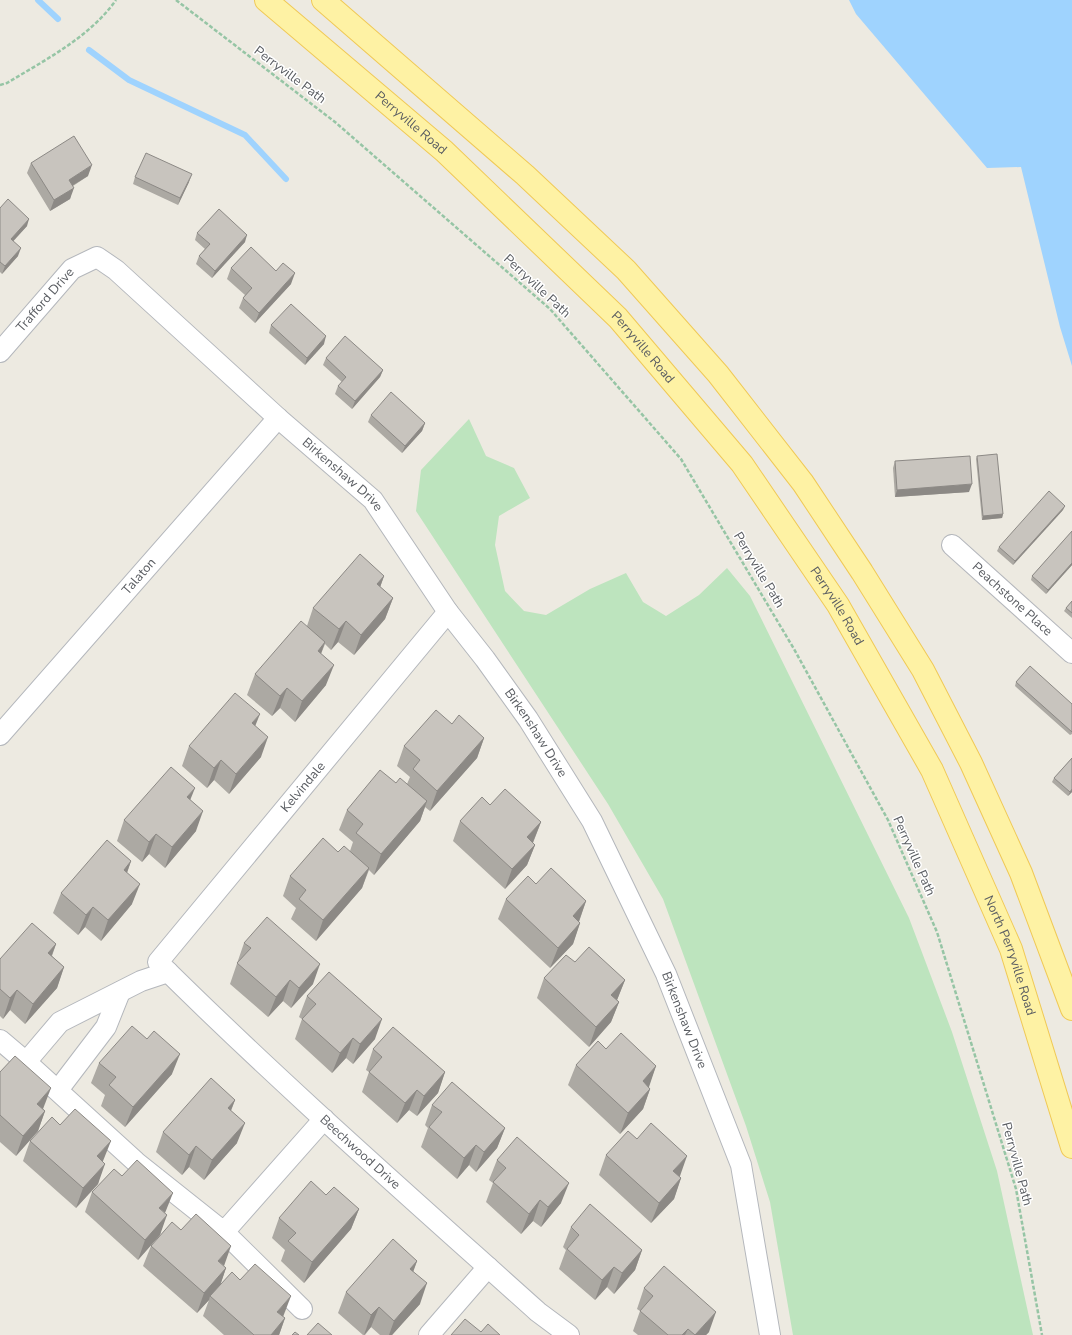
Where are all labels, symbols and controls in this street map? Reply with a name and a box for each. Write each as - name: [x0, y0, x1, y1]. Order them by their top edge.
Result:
- street label: Perryville Path: [250, 42, 330, 108]
- street label: Perryville Road: [371, 87, 451, 159]
- street label: Perryville Path: [499, 250, 575, 322]
- street label: Trafford Drive: [12, 264, 78, 336]
- street label: Perryville Road: [607, 307, 679, 387]
- street label: Birkenshaw Drive: [298, 434, 387, 515]
- street label: Perryville Path: [729, 529, 789, 611]
- street label: Talaton: [118, 554, 160, 599]
- street label: Peachstone Place: [968, 558, 1056, 640]
- street label: Perryville Road: [806, 563, 868, 649]
- street label: Birkenshaw Drive: [500, 685, 571, 781]
- street label: Kelvindale: [277, 758, 330, 816]
- street label: Perryville Path: [888, 813, 940, 899]
- street label: North Perryville Road: [980, 893, 1040, 1018]
- street label: Birkenshaw Drive: [657, 969, 711, 1071]
- street label: Beechwood Drive: [316, 1111, 404, 1194]
- street label: Perryville Path: [997, 1120, 1037, 1208]

